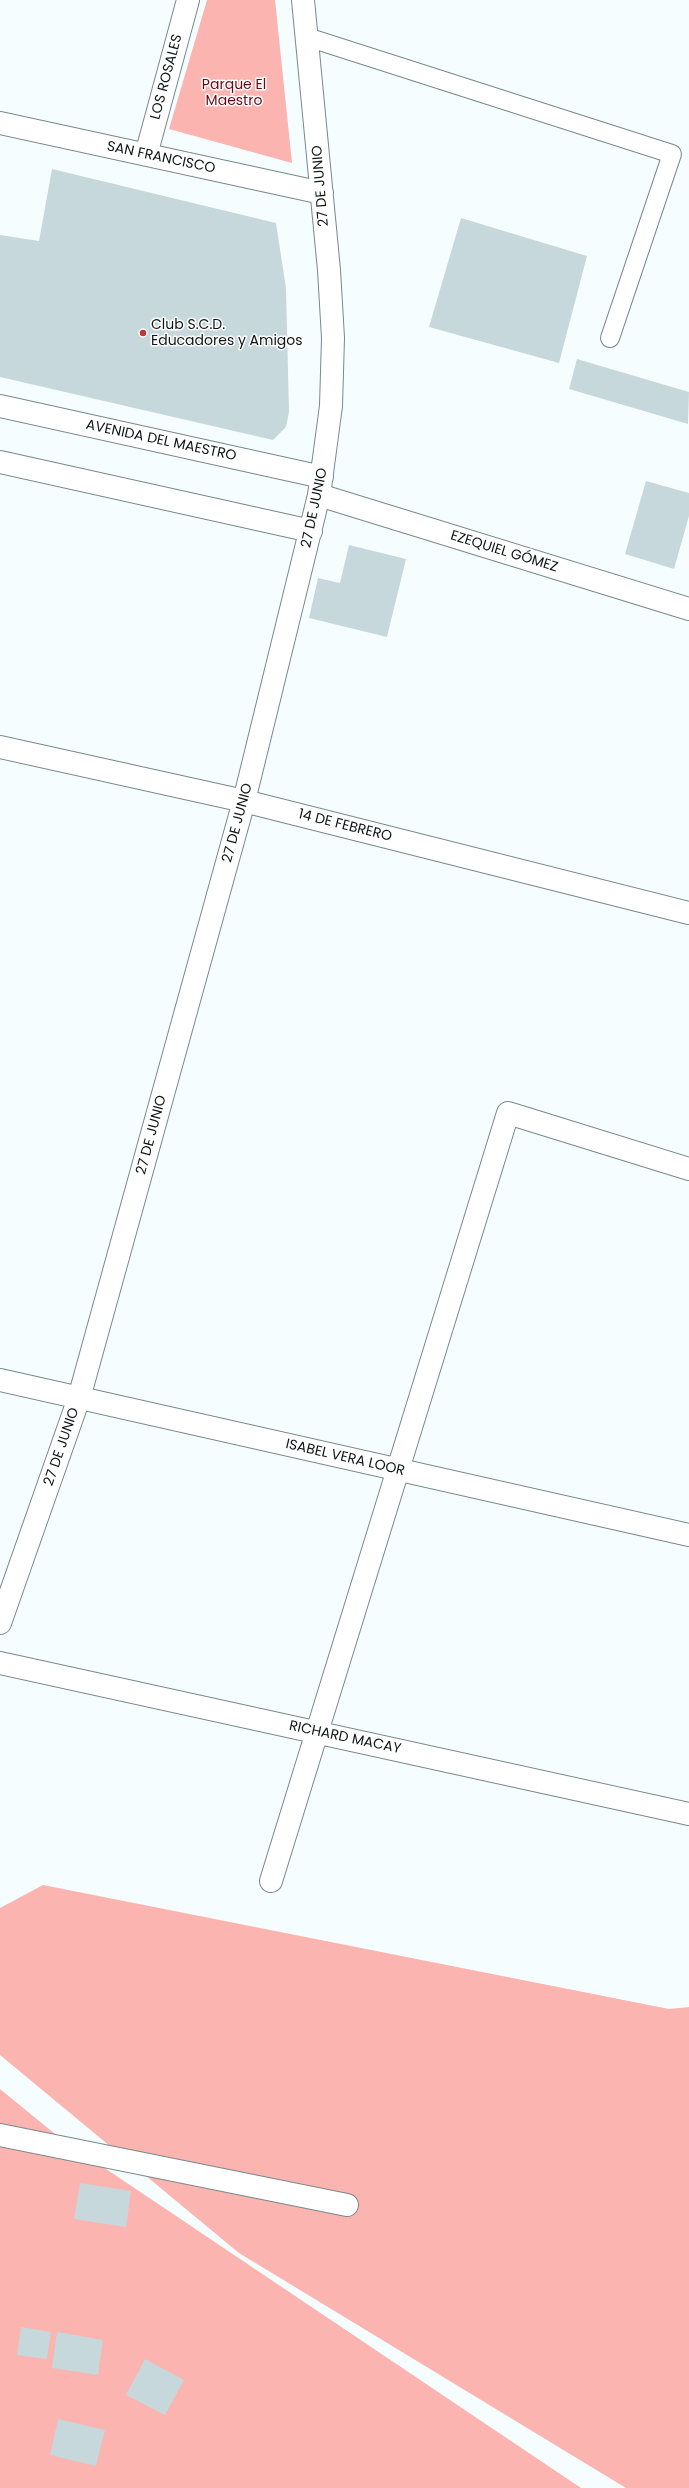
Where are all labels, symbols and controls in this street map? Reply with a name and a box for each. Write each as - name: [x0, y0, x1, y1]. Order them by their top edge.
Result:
- street label: LOS ROSALES: [148, 33, 186, 121]
- park label: Parque El Maestro: [202, 77, 266, 110]
- street label: SAN FRANCISCO: [105, 138, 217, 178]
- street label: 27 DE JUNIO: [309, 145, 333, 227]
- place label: Club S.C.D. Educadores y Amigos: [151, 317, 303, 350]
- marker: Club S.C.D. Educadores y Amigos: [138, 328, 148, 338]
- street label: AVENIDA DEL MAESTRO: [84, 417, 238, 465]
- street label: 27 DE JUNIO: [298, 466, 332, 550]
- street label: EZEQUIEL GÓMEZ: [448, 528, 560, 576]
- street label: 27 DE JUNIO: [219, 782, 257, 864]
- street label: 14 DE FEBRERO: [296, 806, 394, 846]
- street label: 27 DE JUNIO: [133, 1094, 171, 1176]
- street label: 27 DE JUNIO: [41, 1406, 83, 1488]
- street label: ISABEL VERA LOOR: [284, 1436, 406, 1480]
- street label: RICHARD MACAY: [288, 1718, 402, 1758]

